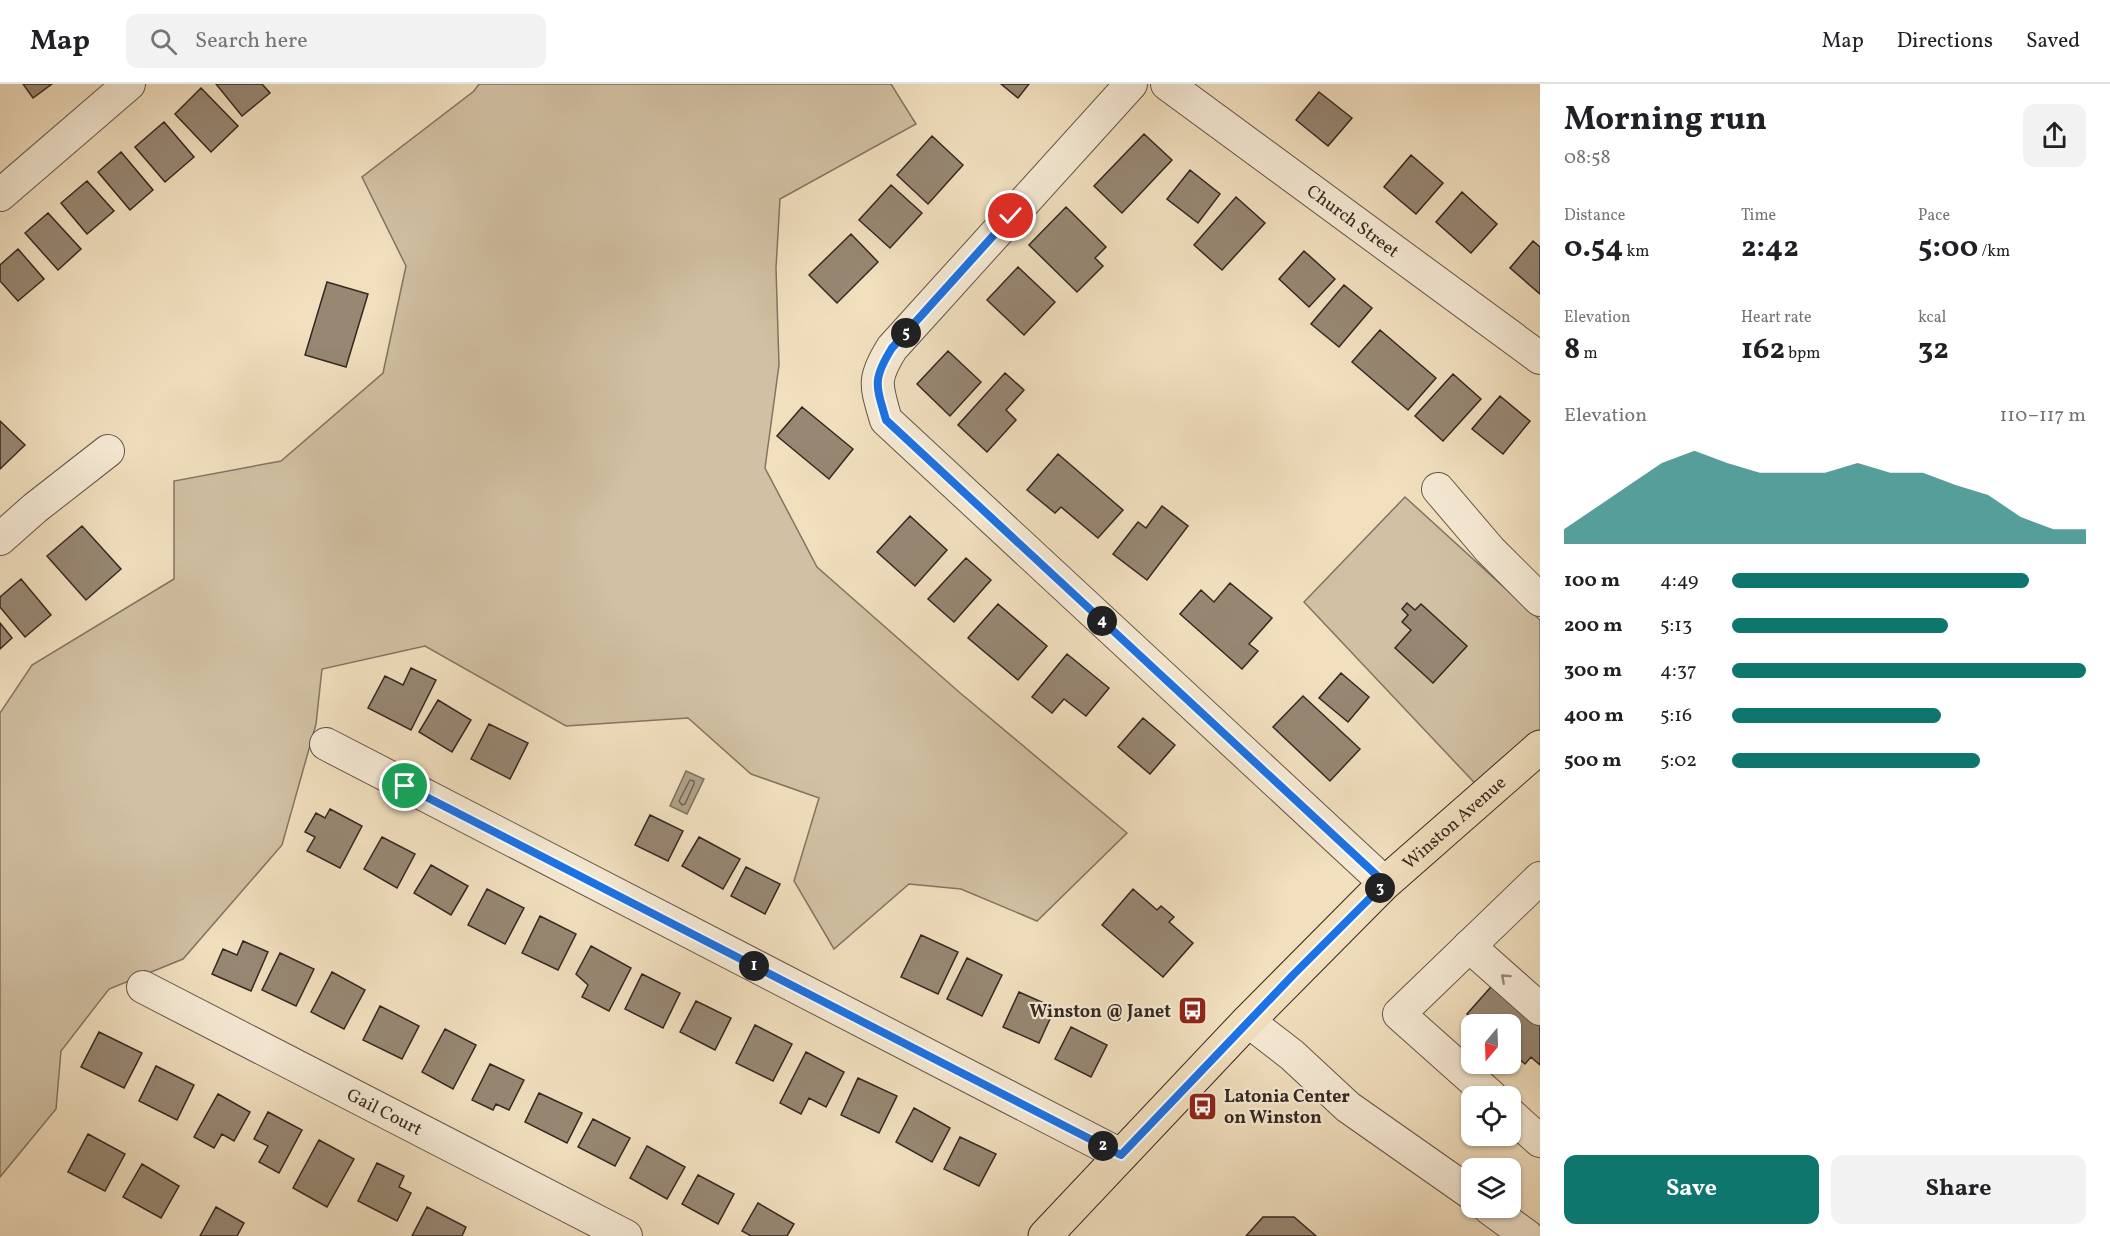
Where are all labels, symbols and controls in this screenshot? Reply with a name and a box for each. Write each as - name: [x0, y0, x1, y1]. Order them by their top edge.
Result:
- search box: [126, 14, 546, 68]
- text: Map: [30, 22, 90, 61]
- icon: search: [147, 25, 180, 58]
- text: Search here: [195, 26, 308, 57]
- text: Map: [1822, 27, 1864, 56]
- text: Directions: [1897, 27, 1993, 56]
- text: Saved: [2026, 27, 2080, 56]
- text: Morning run: [1564, 98, 1767, 144]
- button: share: [2023, 104, 2086, 167]
- text: 08:58: [1564, 144, 1611, 172]
- street label: Church Street: [1301, 180, 1404, 264]
- pin: [985, 190, 1036, 241]
- icon: check: [994, 199, 1027, 232]
- text: Distance: [1564, 205, 1625, 227]
- text: Time: [1741, 205, 1776, 227]
- text: Pace: [1918, 205, 1950, 227]
- text: 0.54: [1564, 227, 1623, 269]
- text: 2:42: [1741, 227, 1799, 269]
- text: 5:00: [1918, 227, 1978, 269]
- text: km: [1623, 241, 1649, 263]
- text: /km: [1978, 241, 2010, 263]
- text: Elevation: [1564, 307, 1631, 329]
- text: Heart rate: [1741, 307, 1812, 329]
- text: kcal: [1918, 307, 1946, 329]
- pin: 5: [891, 318, 921, 348]
- text: 5: [902, 322, 910, 344]
- text: 8: [1564, 329, 1580, 371]
- text: 162: [1741, 329, 1785, 371]
- text: 32: [1918, 329, 1949, 371]
- text: m: [1580, 343, 1598, 365]
- text: bpm: [1785, 343, 1820, 365]
- text: Elevation: [1564, 402, 1647, 430]
- text: 110–117 m: [2000, 402, 2086, 430]
- text: 100 m: [1564, 567, 1620, 595]
- text: 4:49: [1660, 567, 1698, 595]
- pin: 4: [1087, 606, 1117, 636]
- text: 4: [1097, 610, 1107, 632]
- text: 200 m: [1564, 612, 1622, 640]
- text: 5:13: [1660, 612, 1692, 640]
- text: 300 m: [1564, 657, 1622, 685]
- text: 4:37: [1660, 657, 1697, 685]
- text: 400 m: [1564, 702, 1624, 730]
- text: 5:16: [1660, 702, 1692, 730]
- text: 500 m: [1564, 747, 1622, 775]
- text: 5:02: [1660, 747, 1697, 775]
- pin: [379, 760, 430, 811]
- icon: arrive: [388, 769, 421, 802]
- street label: Winston Avenue: [1398, 771, 1512, 876]
- pin: 3: [1365, 873, 1395, 903]
- text: 3: [1376, 877, 1384, 899]
- pin: 1: [739, 951, 769, 981]
- text: 1: [751, 955, 757, 977]
- one-way arrow: [1501, 974, 1512, 985]
- bus stop icon: Winston @ Janet: [1176, 995, 1208, 1027]
- place label: Winston @ Janet: [1029, 1000, 1171, 1025]
- north arrow: [1461, 1014, 1521, 1074]
- map controls: [1461, 1014, 1521, 1218]
- street label: Gail Court: [342, 1083, 426, 1143]
- place label: Latonia Center on Winston: [1224, 1085, 1350, 1131]
- button: locate: [1461, 1086, 1521, 1146]
- bus stop icon: Latonia Center on Winston: [1187, 1090, 1219, 1122]
- pin: 2: [1088, 1131, 1118, 1161]
- text: 2: [1099, 1135, 1107, 1157]
- button: Save: [1564, 1155, 1819, 1224]
- button: Share: [1831, 1155, 2086, 1224]
- button: layers: [1461, 1158, 1521, 1218]

